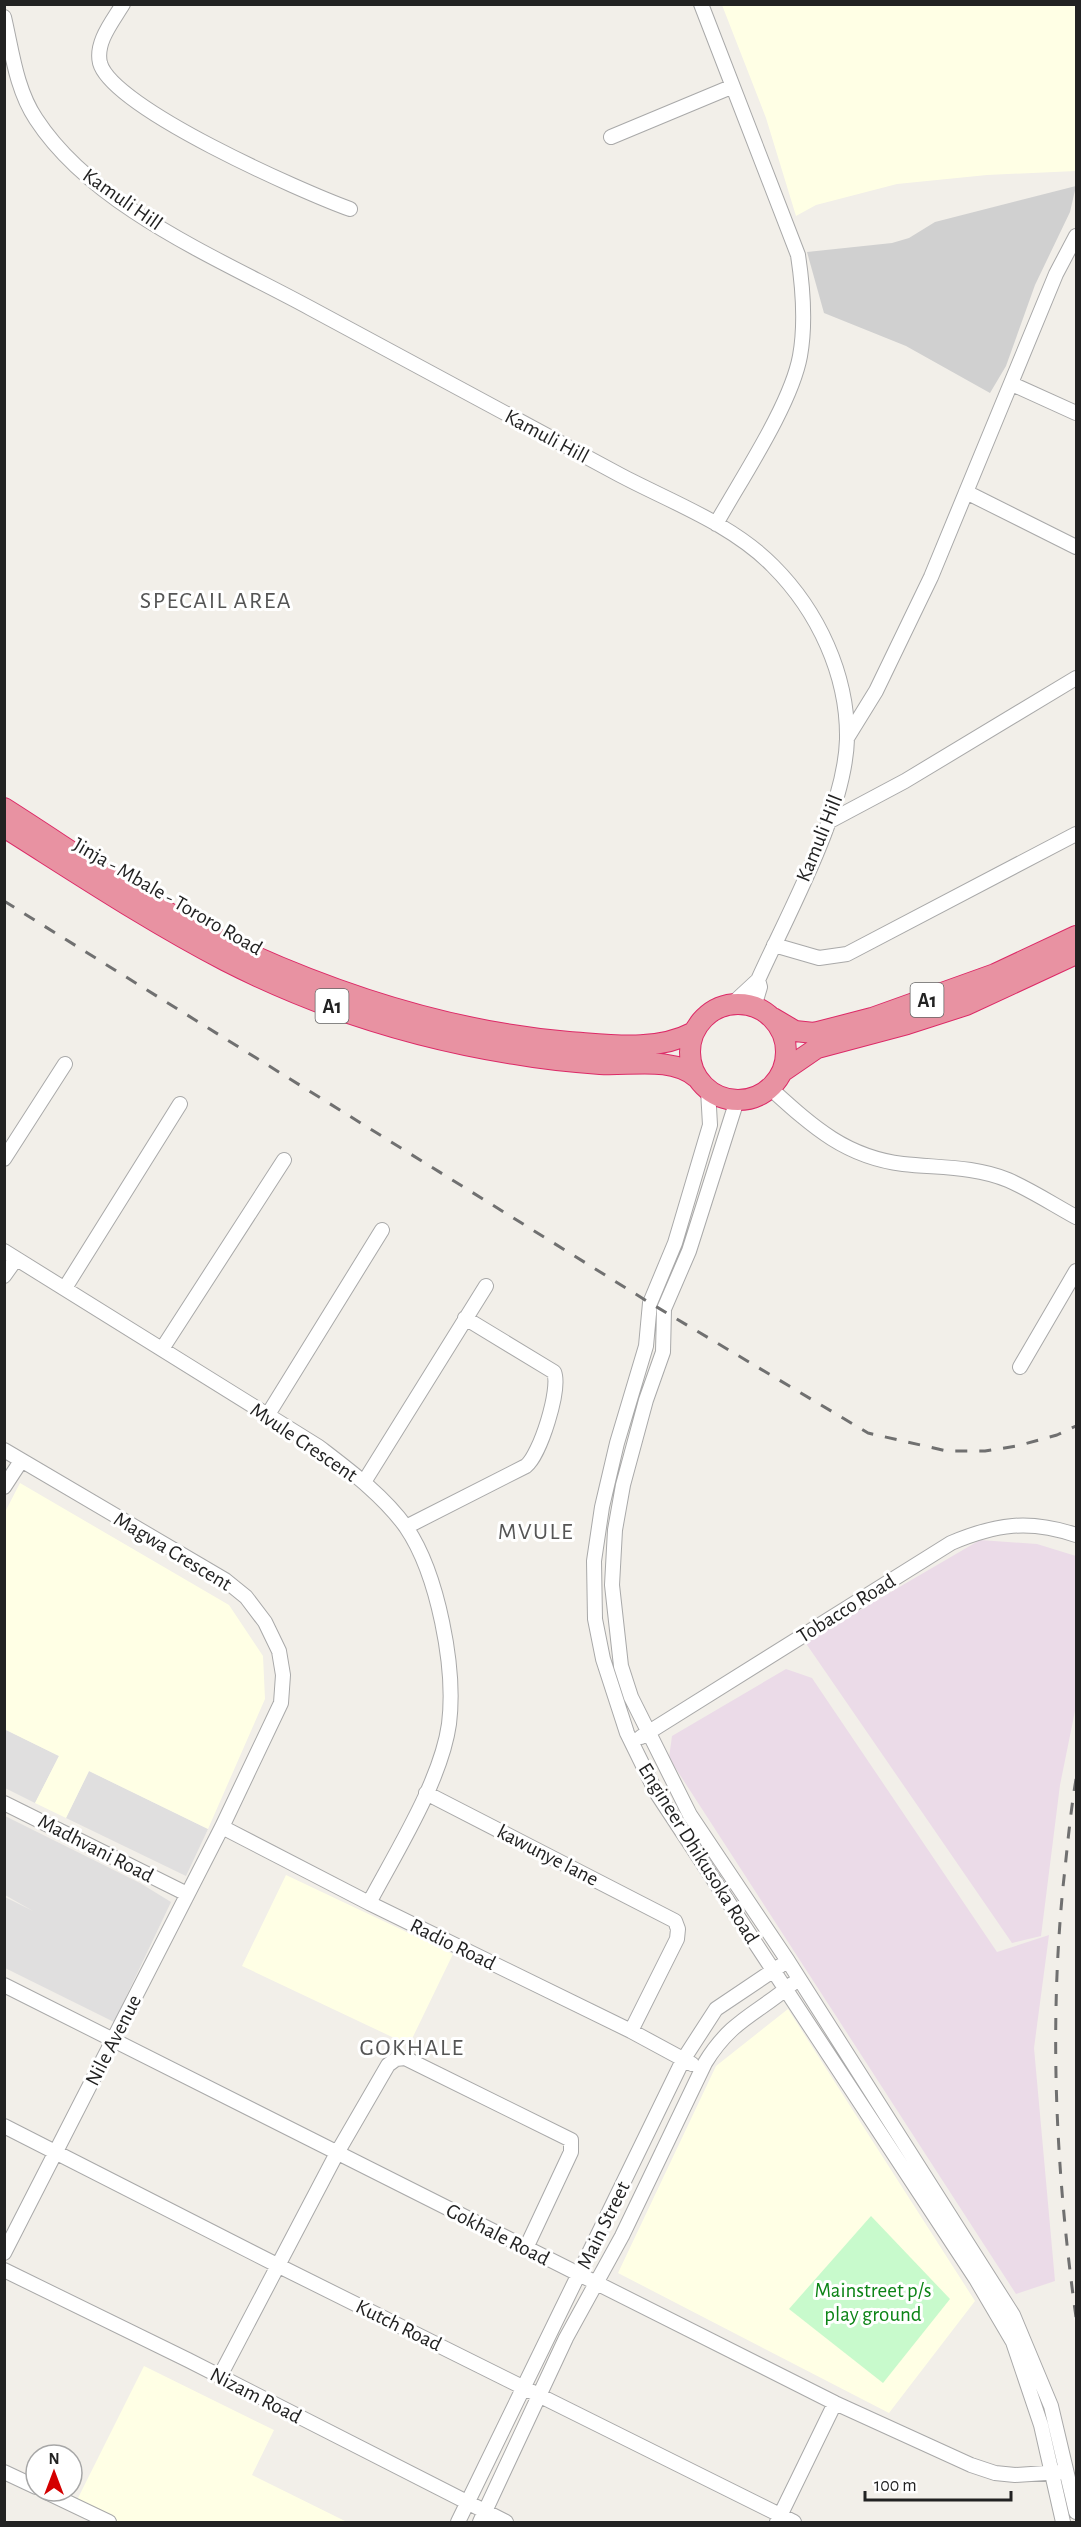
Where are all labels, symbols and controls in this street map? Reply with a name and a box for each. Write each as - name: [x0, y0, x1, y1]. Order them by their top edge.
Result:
- street label: Kamuli Hill: [79, 164, 166, 234]
- street label: Kamuli Hill: [501, 406, 592, 467]
- district label: SPECAIL AREA: [140, 589, 292, 613]
- street label: Kamuli Hill: [793, 792, 846, 885]
- street label: Jinja - Mbale - Tororo Road: [70, 834, 266, 959]
- road number: A1: [910, 983, 944, 1017]
- road number: A1: [316, 989, 348, 1023]
- street label: Mvule Crescent: [246, 1399, 361, 1486]
- street label: Magwa Crescent: [110, 1508, 236, 1595]
- district label: MVULE: [498, 1520, 574, 1544]
- street label: Tobacco Road: [793, 1570, 899, 1647]
- street label: Engineer Dhikusoka Road: [634, 1759, 763, 1947]
- street label: Madhvani Road: [35, 1810, 157, 1887]
- street label: kawunye lane: [494, 1821, 602, 1890]
- street label: Radio Road: [407, 1915, 499, 1974]
- street label: Nile Avenue: [82, 1991, 145, 2089]
- district label: GOKHALE: [359, 2036, 465, 2060]
- street label: Main Street: [573, 2178, 634, 2272]
- street label: Gokhale Road: [443, 2199, 553, 2269]
- park label: Mainstreet p/s play ground: [814, 2280, 932, 2325]
- street label: Kutch Road: [353, 2296, 445, 2355]
- street label: Nizam Road: [207, 2363, 305, 2427]
- north arrow: [24, 2443, 84, 2503]
- text: N: [48, 2451, 60, 2467]
- scale bar: [865, 2464, 1010, 2502]
- text: 100 m: [874, 2477, 917, 2495]

